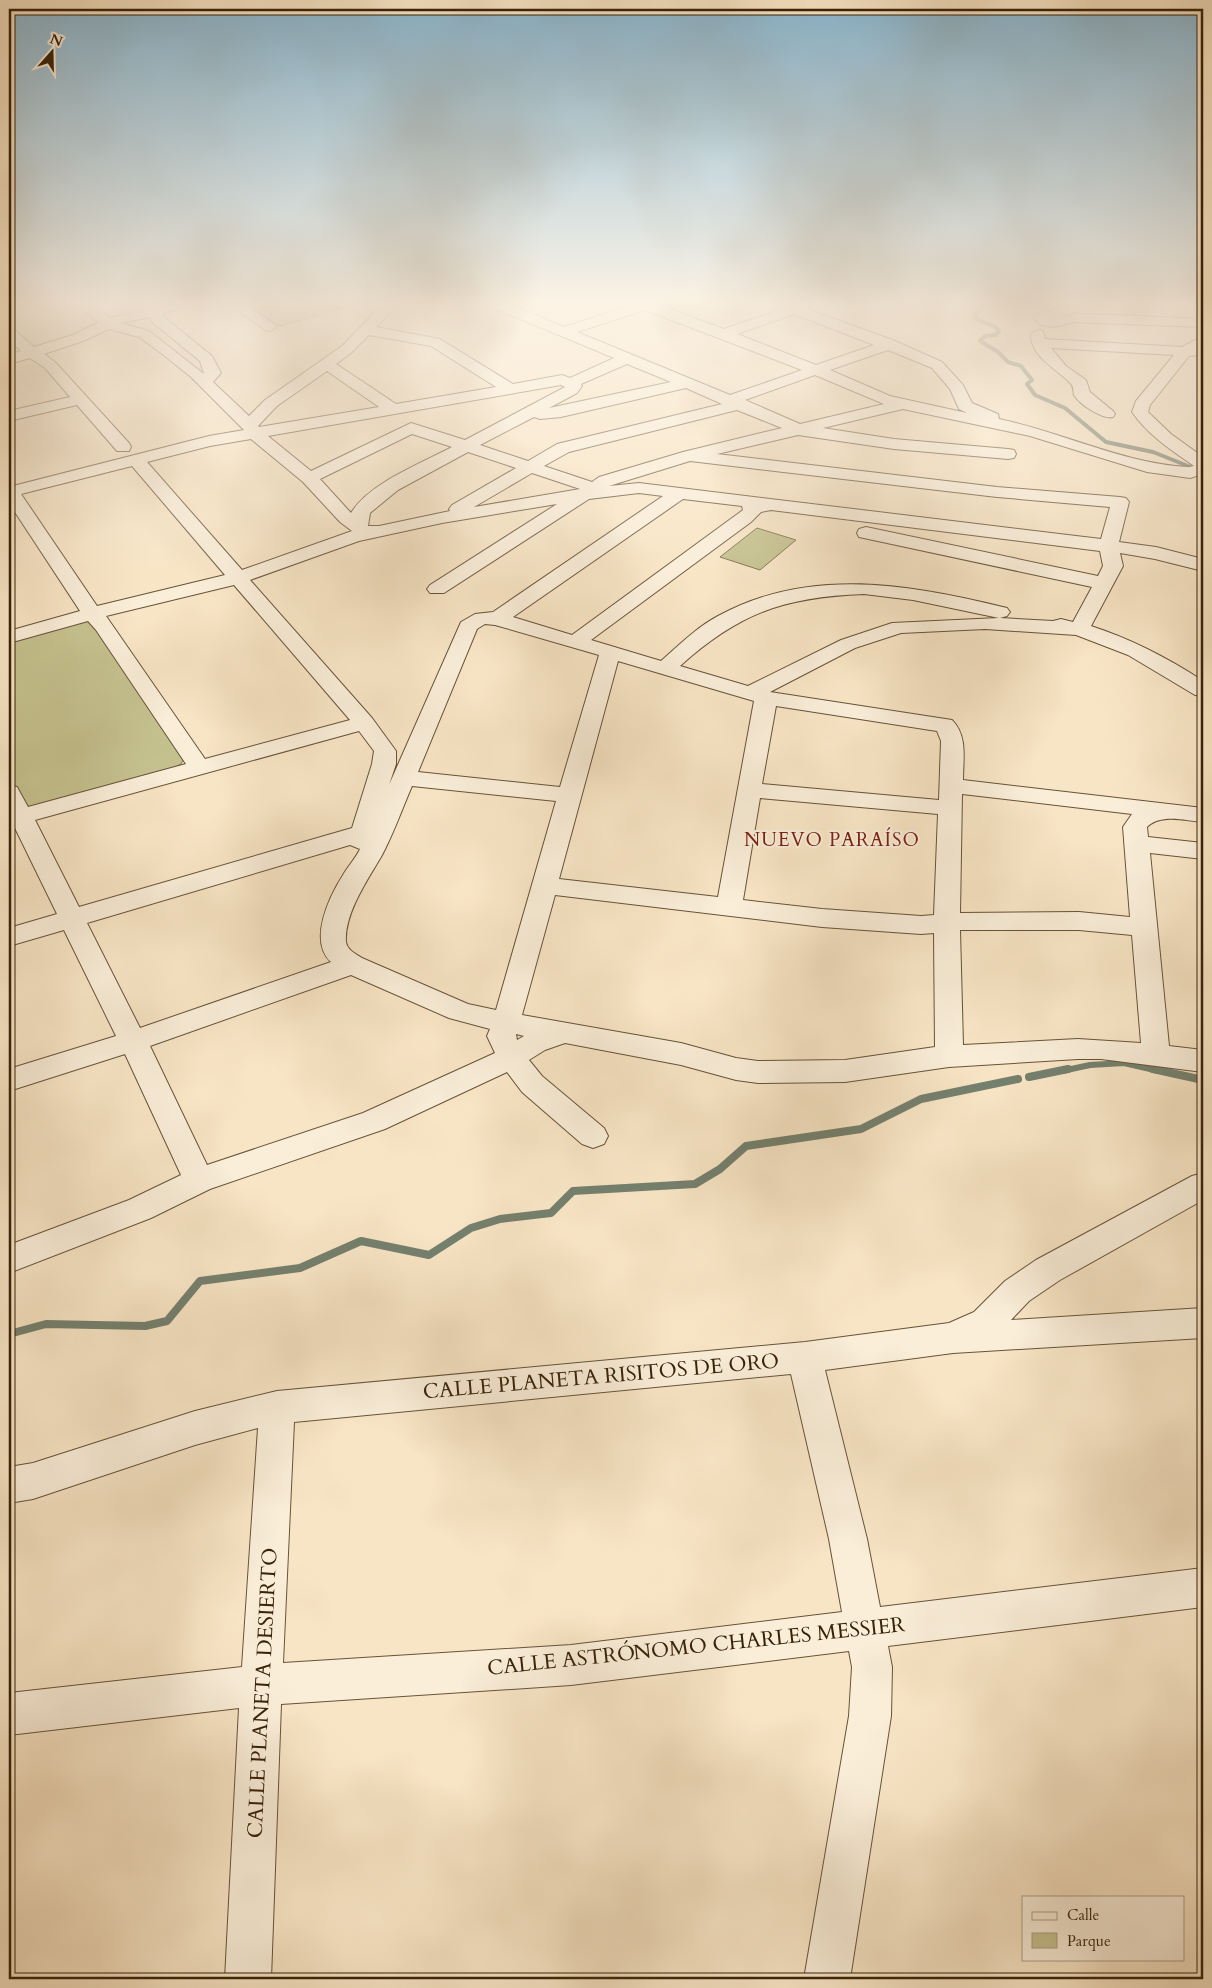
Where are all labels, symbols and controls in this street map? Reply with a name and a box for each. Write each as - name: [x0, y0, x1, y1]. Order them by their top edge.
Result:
- north arrow: [28, 28, 78, 78]
- text: N: [47, 29, 65, 51]
- district label: NUEVO PARAÍSO: [744, 827, 920, 853]
- street label: CALLE PLANETA RISITOS DE ORO: [422, 1346, 780, 1407]
- street label: CALLE PLANETA DESIERTO: [240, 1547, 285, 1839]
- street label: CALLE ASTRÓNOMO CHARLES MESSIER: [486, 1609, 907, 1683]
- legend: [1022, 1896, 1184, 1960]
- text: Calle: [1067, 1905, 1100, 1925]
- text: Parque: [1067, 1931, 1111, 1951]

